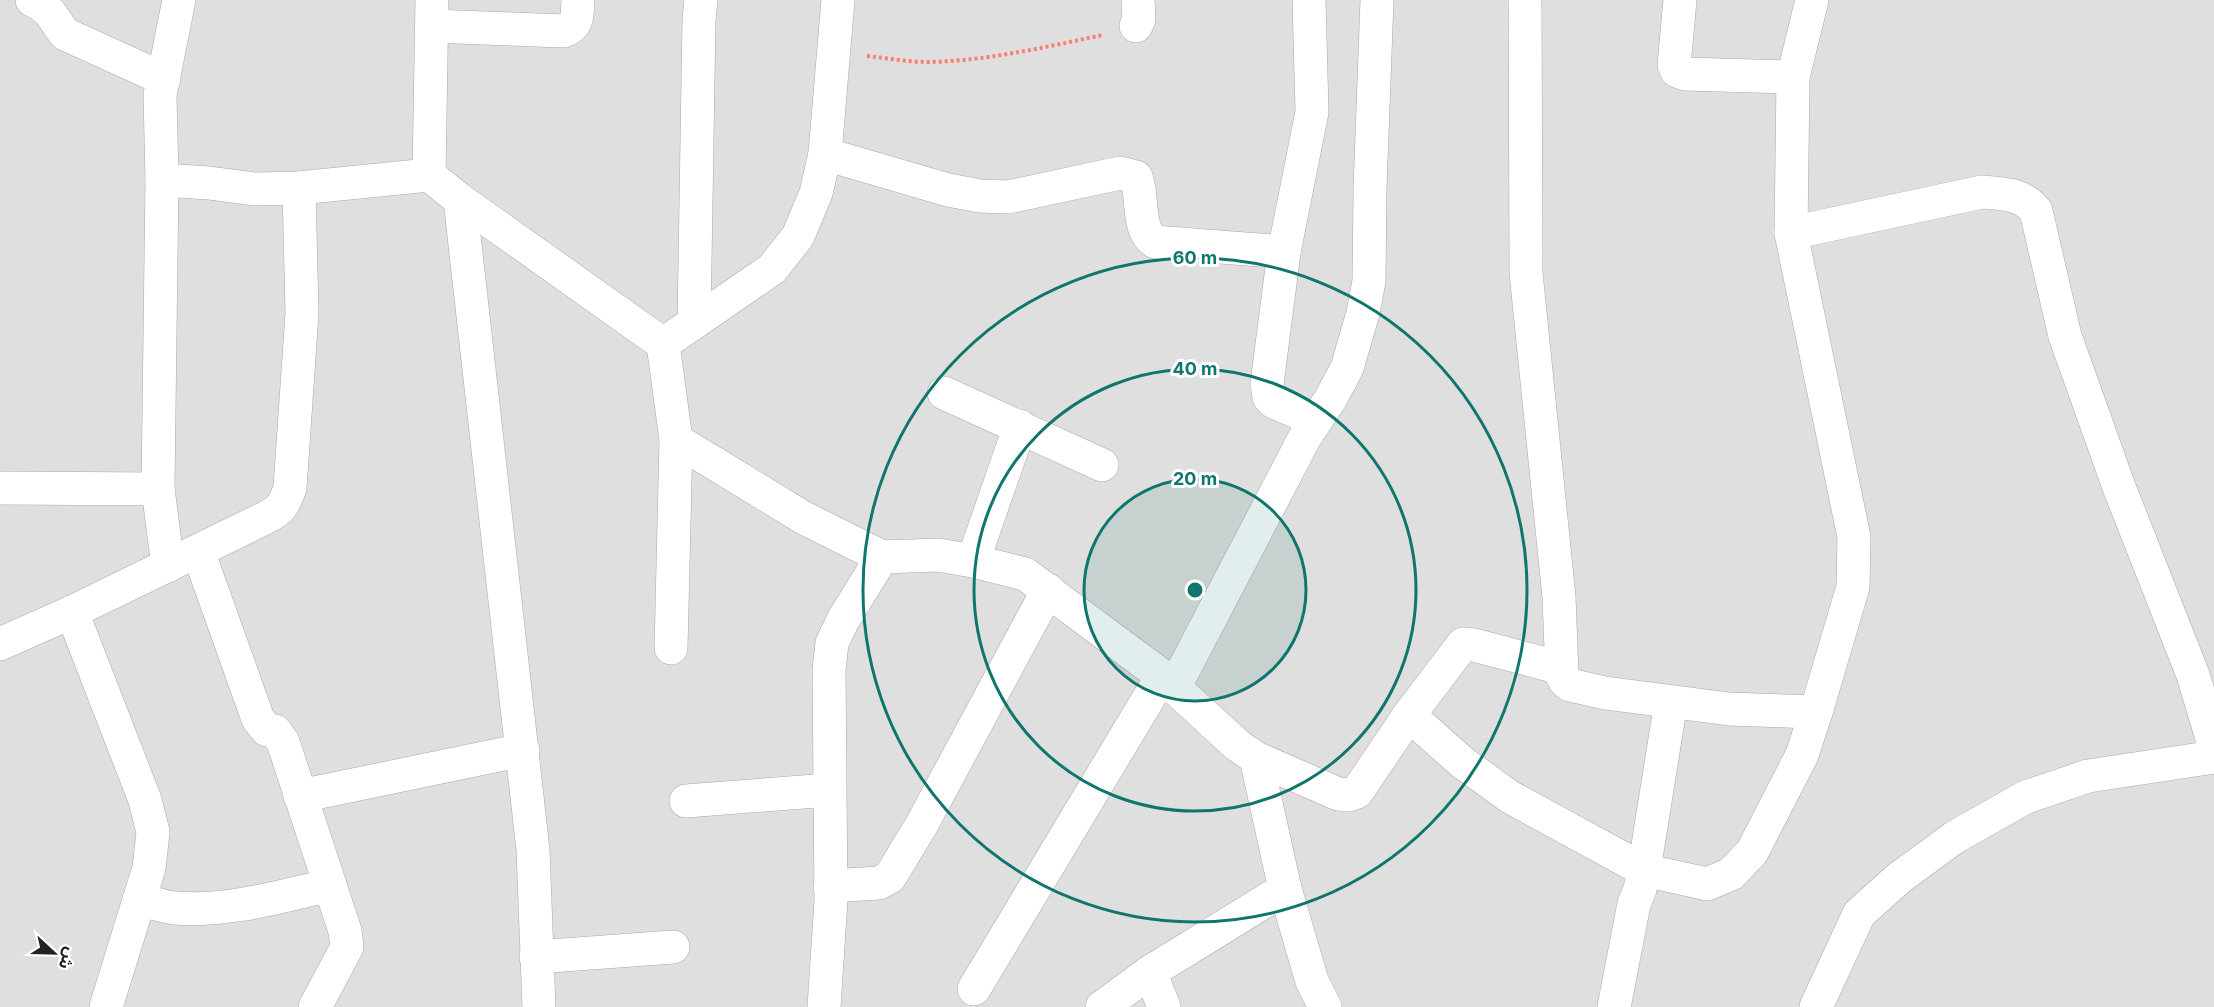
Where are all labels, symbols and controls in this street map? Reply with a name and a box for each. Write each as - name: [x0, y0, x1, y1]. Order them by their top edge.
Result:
- text: 60 m: [1173, 247, 1217, 268]
- text: 40 m: [1173, 358, 1218, 379]
- text: 20 m: [1173, 468, 1217, 489]
- centre of rings: [1185, 580, 1205, 600]
- north arrow: [24, 923, 84, 983]
- text: ش: [55, 945, 81, 973]

